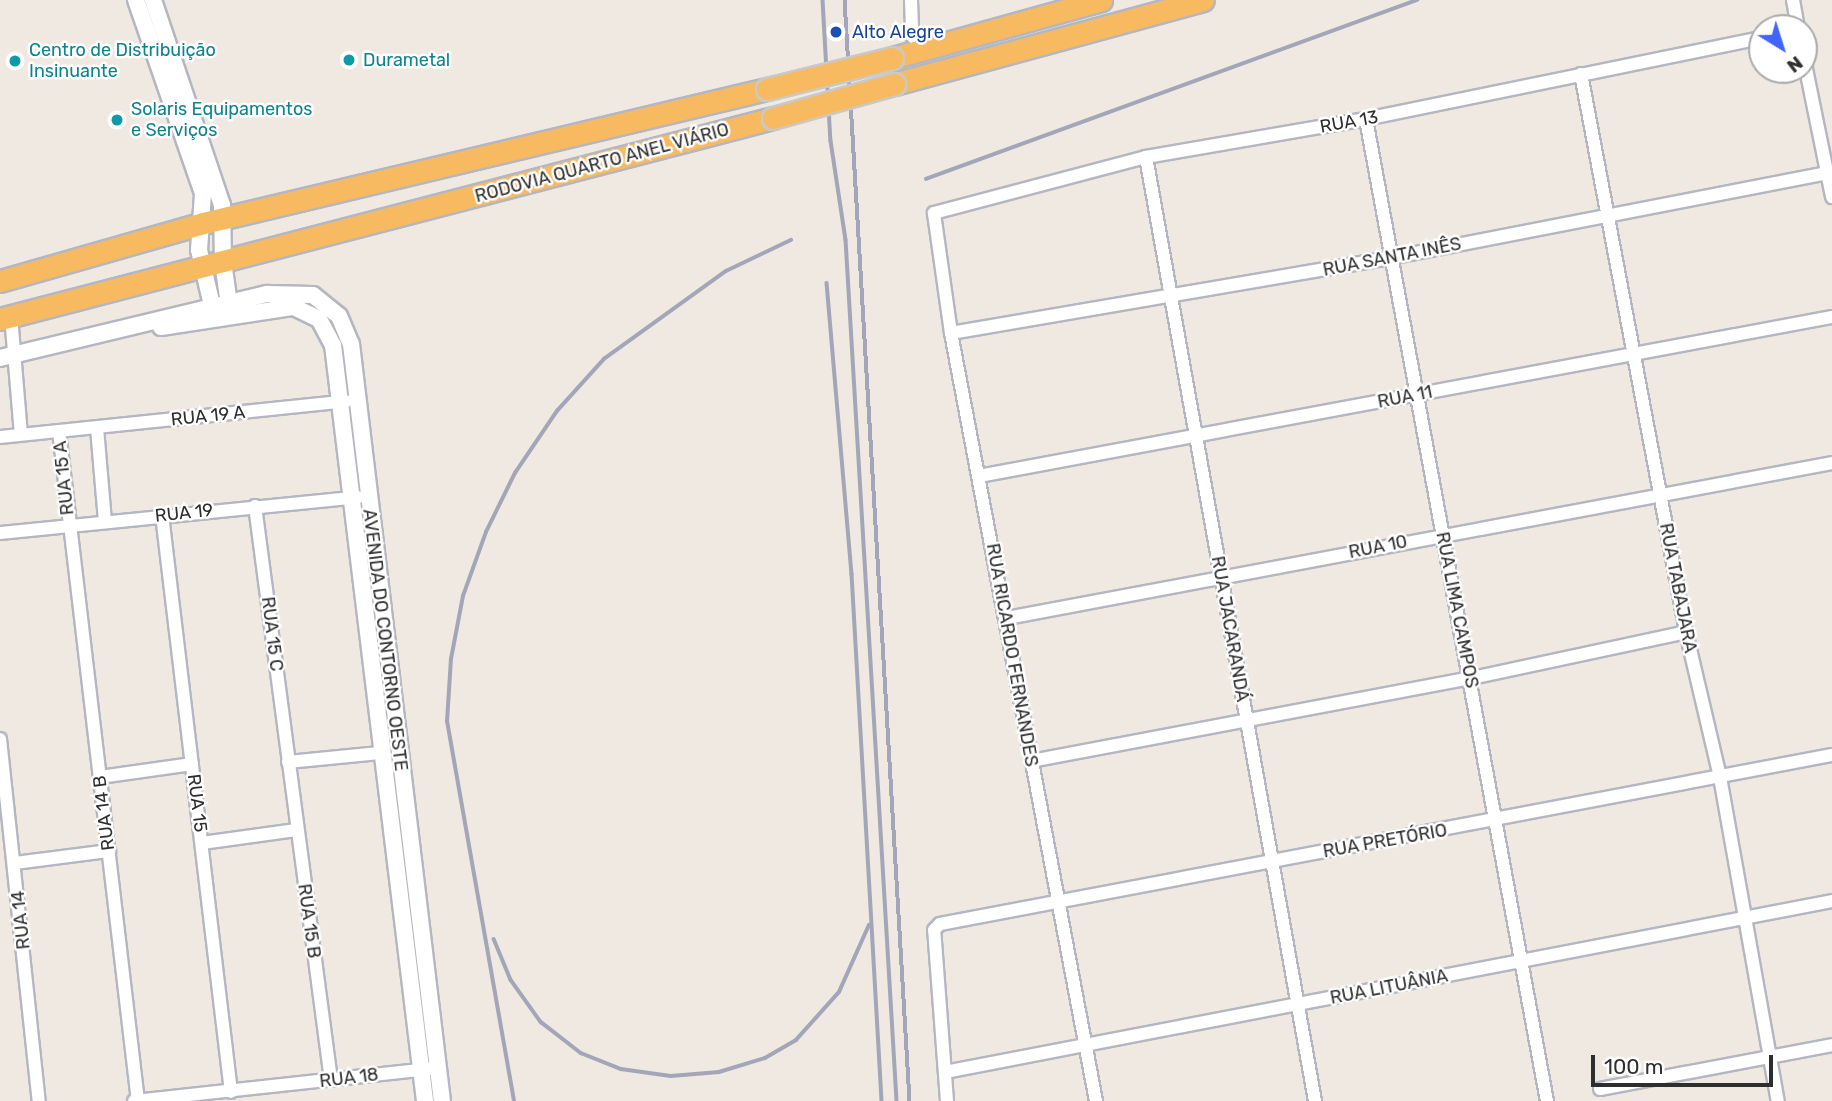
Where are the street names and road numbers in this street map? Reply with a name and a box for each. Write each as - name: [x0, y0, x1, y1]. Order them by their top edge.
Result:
- street label: RUA 13: [1318, 106, 1380, 138]
- street label: RODOVIA QUARTO ANEL VIÁRIO: [472, 118, 732, 208]
- street label: RUA SANTA INÊS: [1321, 233, 1463, 281]
- street label: RUA 11: [1375, 381, 1435, 413]
- street label: RUA 19 A: [169, 401, 247, 431]
- street label: RUA 15 A: [49, 439, 79, 517]
- street label: RUA 19: [154, 499, 214, 527]
- street label: AVENIDA DO CONTORNO OESTE: [358, 507, 412, 773]
- street label: RUA TABAJARA: [1655, 521, 1701, 655]
- street label: RUA LIMA CAMPOS: [1431, 530, 1483, 690]
- street label: RUA 10: [1347, 531, 1409, 563]
- street label: RUA RICARDO FERNANDES: [982, 541, 1042, 769]
- street label: RUA JACARANDÁ: [1207, 554, 1253, 704]
- street label: RUA 15 C: [257, 595, 287, 673]
- street label: RUA 15: [183, 772, 211, 834]
- street label: RUA 14 B: [89, 774, 119, 852]
- street label: RUA PRETÓRIO: [1321, 819, 1449, 863]
- street label: RUA 15 B: [293, 882, 325, 960]
- street label: RUA 14: [7, 889, 35, 951]
- street label: RUA LITUÂNIA: [1328, 965, 1450, 1009]
- street label: RUA 18: [318, 1064, 380, 1092]

